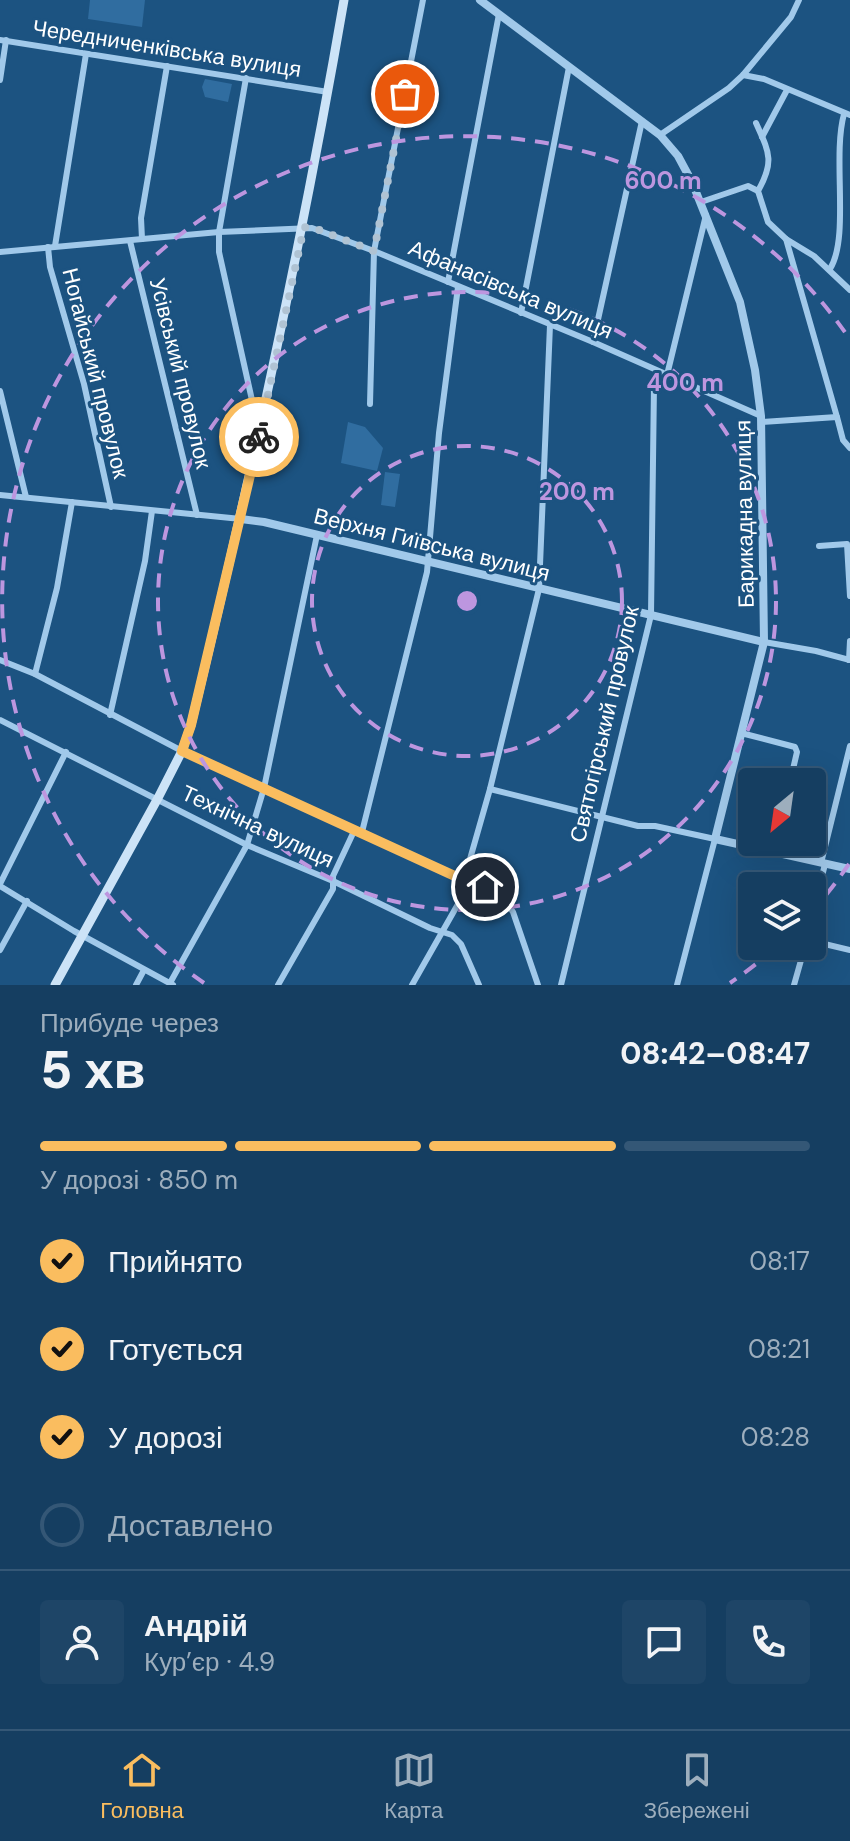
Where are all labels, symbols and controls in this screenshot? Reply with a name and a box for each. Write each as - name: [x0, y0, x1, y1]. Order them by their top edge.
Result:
- street label: Чередниченківська вулиця: [30, 13, 304, 84]
- pin: [371, 60, 439, 128]
- icon: bag: [383, 72, 427, 116]
- text: 600 m: [624, 165, 702, 196]
- street label: Афанасівська вулиця: [404, 233, 617, 346]
- street label: Ногайський провулок: [55, 265, 136, 482]
- street label: Усівський провулок: [143, 275, 218, 472]
- text: 400 m: [646, 367, 724, 398]
- courier: [219, 397, 299, 477]
- icon: bike: [237, 415, 281, 459]
- street label: Барикадна вулиця: [728, 420, 761, 608]
- text: 200 m: [539, 476, 615, 507]
- street label: Верхня Гиївська вулиця: [311, 501, 553, 588]
- centre of rings: [453, 587, 481, 615]
- street label: Святогірський провулок: [563, 603, 646, 845]
- north arrow: [738, 768, 826, 856]
- map controls: [738, 768, 826, 960]
- street label: Технічна вулиця: [177, 778, 339, 874]
- pin: [451, 853, 519, 921]
- icon: home: [463, 865, 507, 909]
- button: layers: [738, 872, 826, 960]
- text: Прибуде через: [40, 1006, 219, 1040]
- text: 08:42–08:47: [620, 1034, 810, 1073]
- text: 5 хв: [40, 1036, 145, 1104]
- text: У дорозі · 850 m: [40, 1163, 238, 1197]
- icon: check: [40, 1239, 84, 1283]
- text: Прийнято: [108, 1242, 243, 1281]
- text: 08:17: [749, 1244, 810, 1278]
- icon: check: [40, 1327, 84, 1371]
- text: Готується: [108, 1330, 243, 1369]
- text: 08:21: [748, 1332, 810, 1366]
- icon: check: [40, 1415, 84, 1459]
- text: У дорозі: [108, 1418, 223, 1457]
- text: 08:28: [741, 1420, 810, 1454]
- text: Доставлено: [108, 1506, 273, 1545]
- button: person: [40, 1600, 124, 1684]
- button: chat: [622, 1600, 706, 1684]
- button: phone: [726, 1600, 810, 1684]
- text: Андрій: [144, 1606, 248, 1645]
- text: Кур’єр · 4.9: [144, 1645, 275, 1679]
- tab: Головна: [100, 1748, 184, 1825]
- tab: Карта: [384, 1748, 443, 1825]
- tab: Збережені: [644, 1748, 750, 1825]

